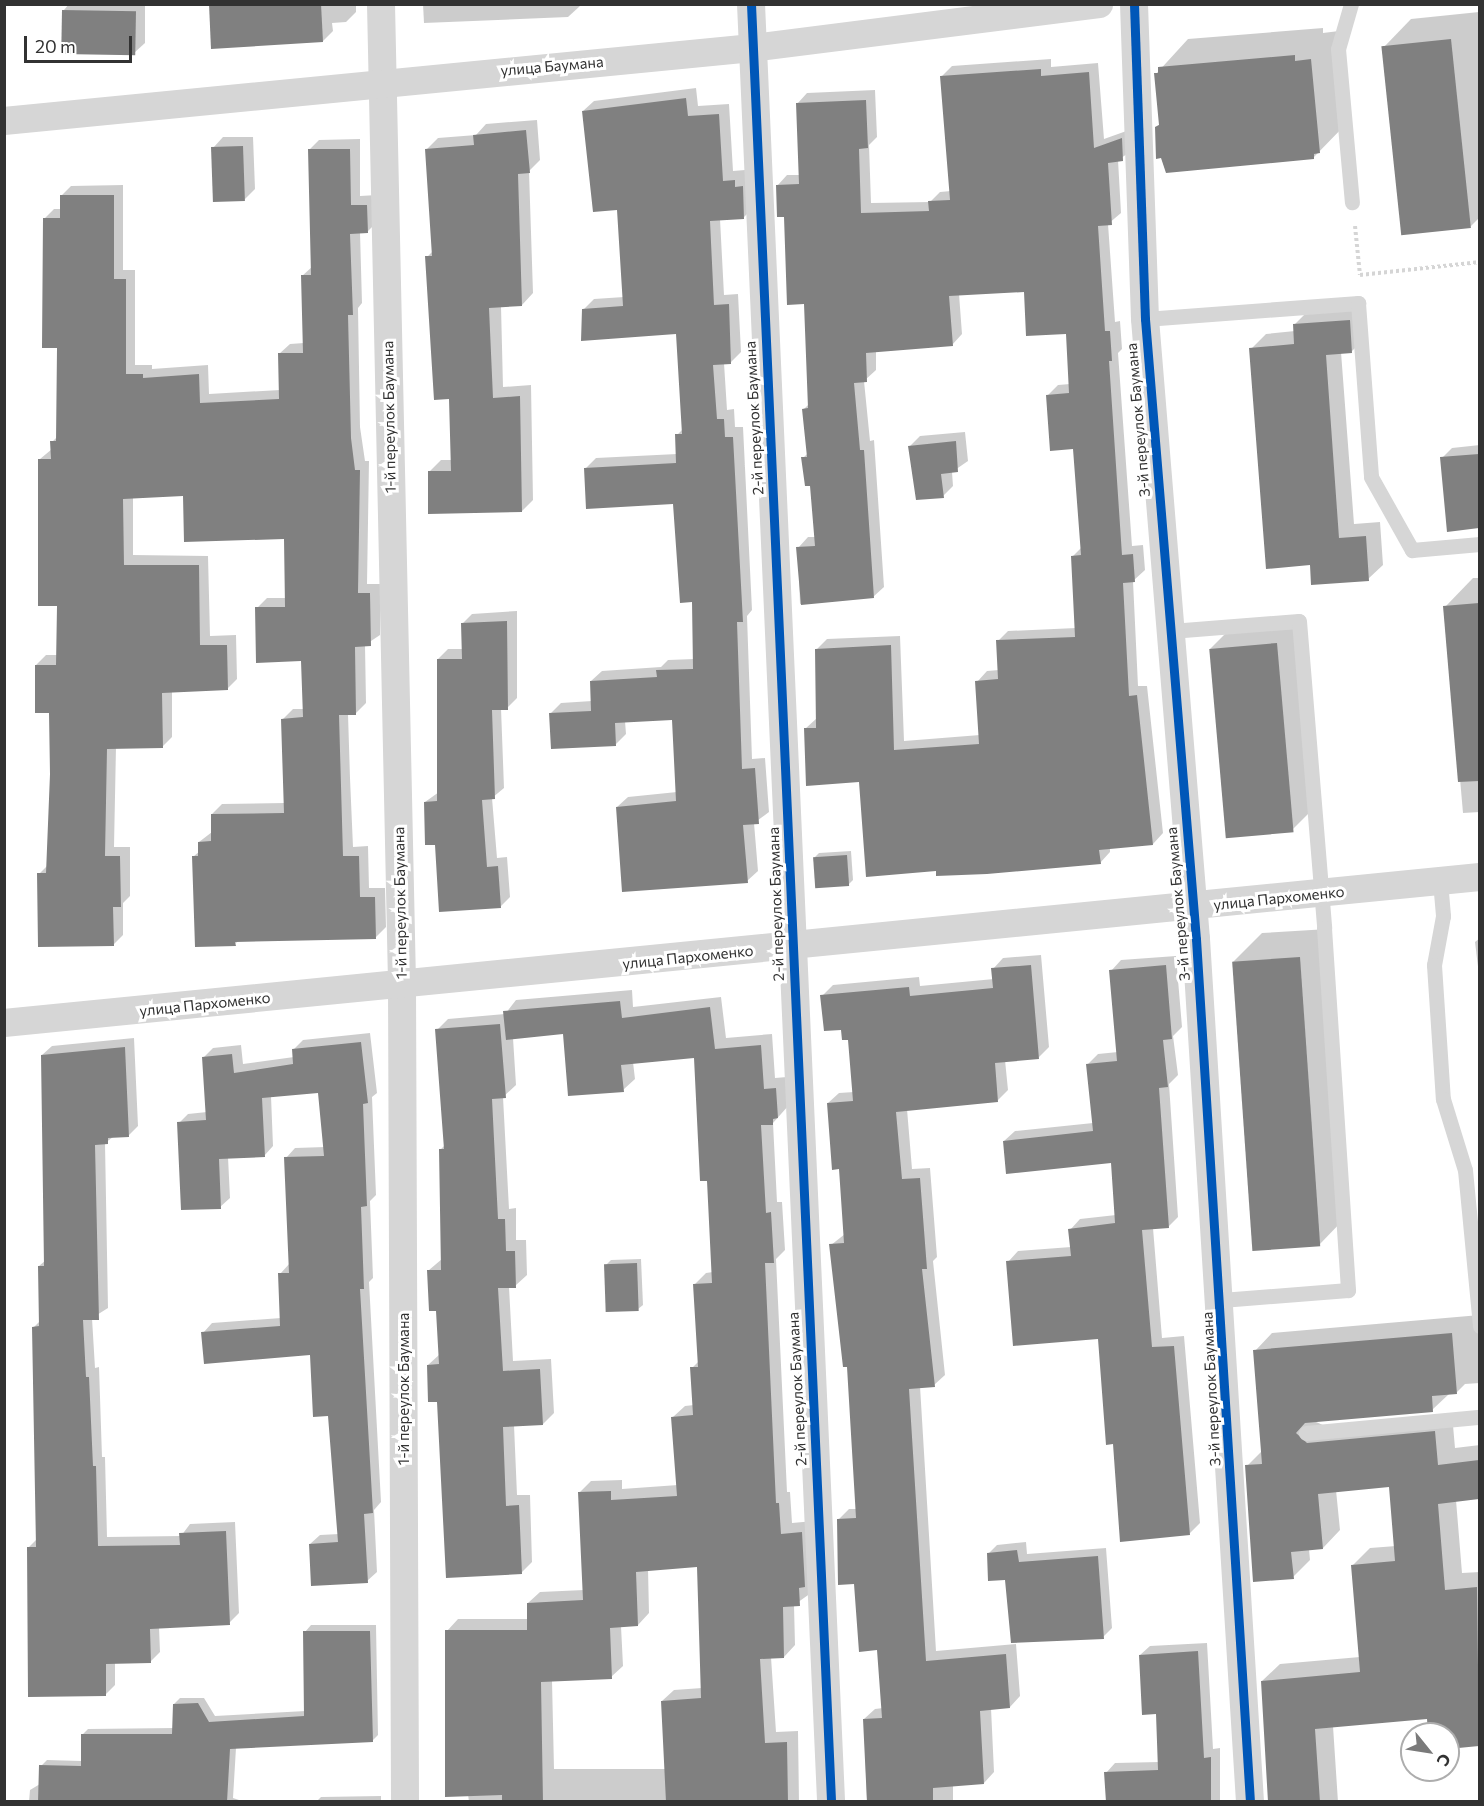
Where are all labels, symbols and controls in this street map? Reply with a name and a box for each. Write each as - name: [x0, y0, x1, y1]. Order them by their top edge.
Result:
- scale bar: [27, 24, 135, 62]
- text: 20 m: [35, 35, 76, 57]
- street label: улица Баумана: [500, 53, 604, 79]
- street label: 2-й переулок Баумана: [741, 340, 767, 496]
- street label: 1-й переулок Баумана: [379, 341, 399, 493]
- street label: 3-й переулок Баумана: [1122, 342, 1154, 498]
- street label: 3-й переулок Баумана: [1162, 826, 1194, 982]
- street label: 1-й переулок Баумана: [390, 827, 410, 979]
- street label: 2-й переулок Баумана: [764, 827, 788, 981]
- street label: улица Пархоменко: [1213, 882, 1345, 914]
- street label: улица Пархоменко: [622, 941, 754, 973]
- street label: улица Пархоменко: [139, 988, 271, 1020]
- street label: 2-й переулок Баумана: [784, 1311, 810, 1467]
- street label: 3-й переулок Баумана: [1198, 1311, 1224, 1467]
- street label: 1-й переулок Баумана: [395, 1313, 413, 1465]
- north arrow: [1400, 1722, 1460, 1782]
- text: С: [1433, 1751, 1455, 1770]

